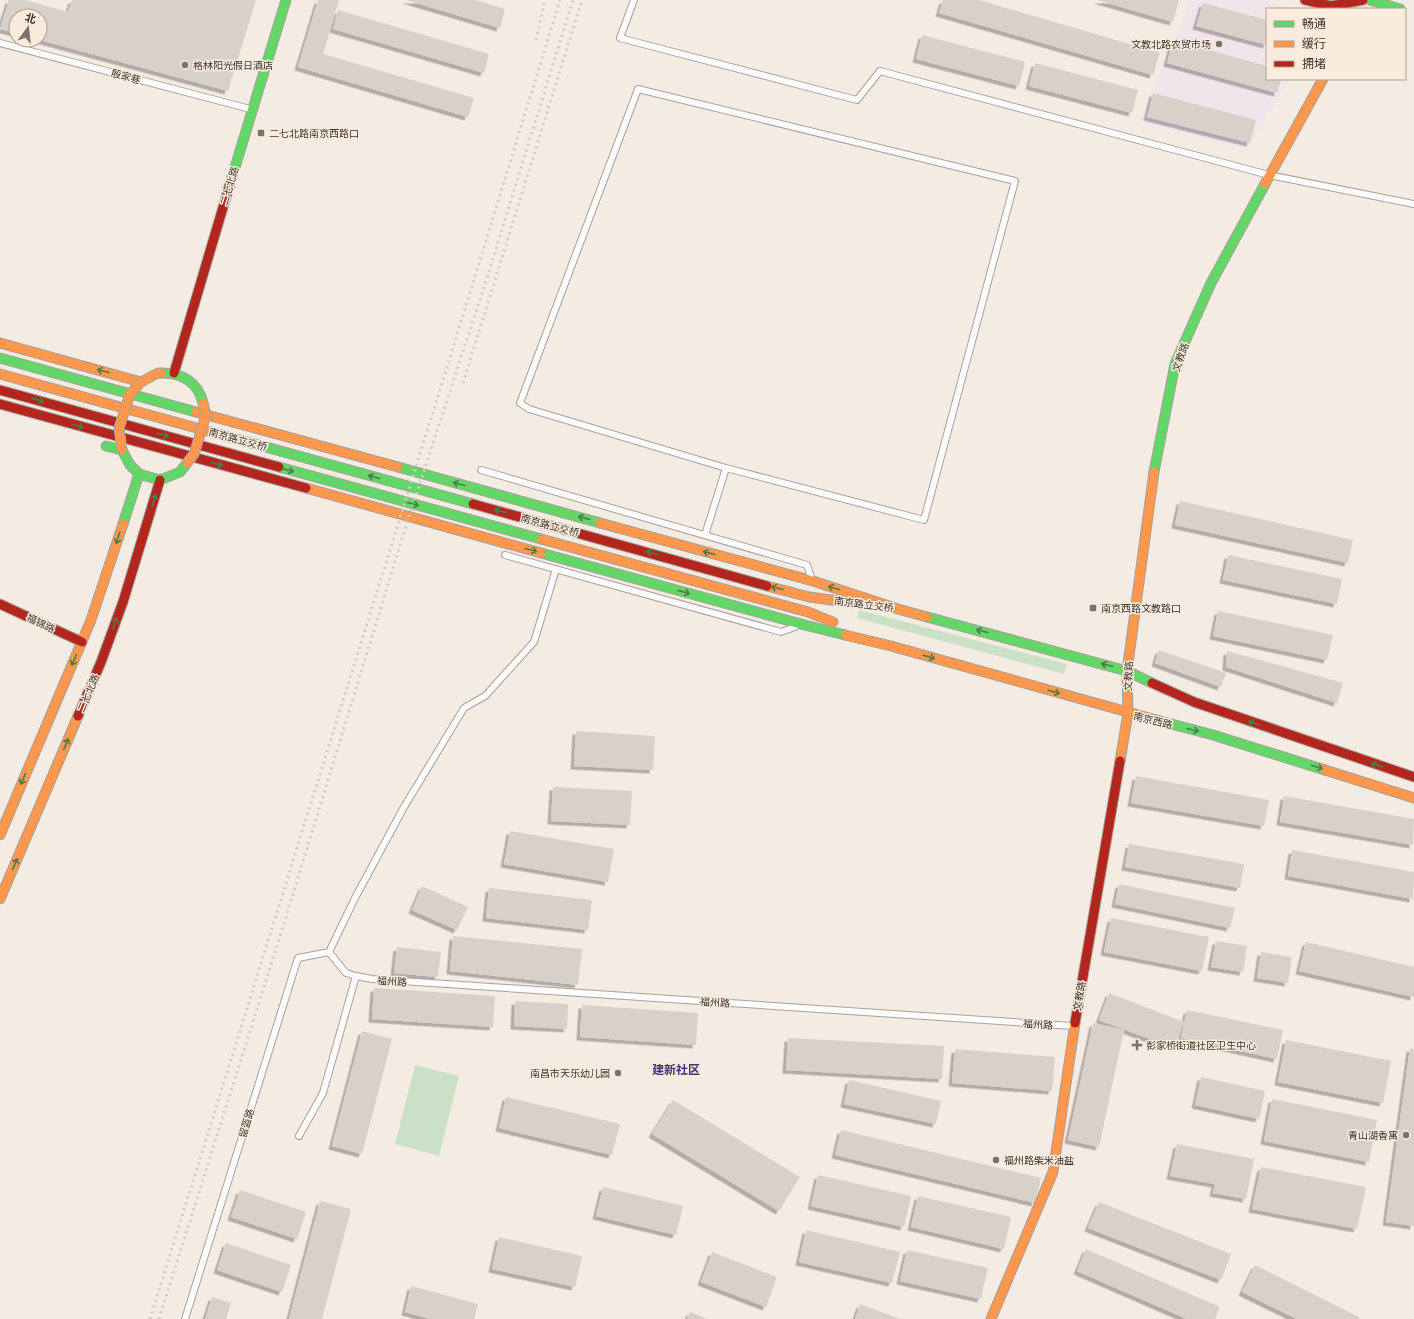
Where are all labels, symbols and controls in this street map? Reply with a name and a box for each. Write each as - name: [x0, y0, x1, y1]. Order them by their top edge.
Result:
- north arrow: [8, 8, 48, 48]
- legend: [1266, 8, 1406, 80]
- text: 北: [24, 10, 38, 26]
- text: 畅通: [1302, 16, 1326, 30]
- text: 缓行: [1302, 36, 1326, 50]
- place label: 文教北路农贸市场: [1131, 38, 1211, 50]
- marker: 文教北路农贸市场: [1214, 39, 1224, 49]
- text: 拥堵: [1302, 56, 1326, 70]
- place label: 格林阳光假日酒店: [193, 59, 273, 71]
- marker: 格林阳光假日酒店: [180, 60, 190, 70]
- street label: 殷家巷: [110, 66, 142, 86]
- place label: 二七北路南京西路口: [269, 127, 359, 139]
- marker: 二七北路南京西路口: [256, 128, 266, 138]
- street label: 二七北路: [217, 165, 241, 207]
- street label: 文教路: [1169, 341, 1191, 373]
- one-way arrow: [97, 367, 110, 374]
- one-way arrow: [31, 397, 44, 404]
- one-way arrow: [71, 423, 84, 430]
- street label: 南京路立交桥: [207, 425, 269, 453]
- one-way arrow: [156, 432, 169, 439]
- one-way arrow: [210, 461, 223, 468]
- one-way arrow: [281, 466, 294, 474]
- one-way arrow: [368, 473, 381, 480]
- one-way arrow: [452, 480, 465, 487]
- one-way arrow: [151, 493, 158, 506]
- one-way arrow: [407, 501, 420, 508]
- one-way arrow: [493, 507, 506, 514]
- street label: 南京路立交桥: [519, 511, 581, 539]
- one-way arrow: [578, 514, 591, 521]
- one-way arrow: [114, 531, 121, 544]
- one-way arrow: [525, 547, 538, 554]
- one-way arrow: [703, 548, 716, 556]
- one-way arrow: [646, 549, 659, 557]
- one-way arrow: [771, 584, 784, 591]
- one-way arrow: [828, 584, 841, 591]
- one-way arrow: [677, 589, 690, 596]
- street label: 南京路立交桥: [833, 594, 895, 614]
- place label: 南京西路文教路口: [1101, 602, 1181, 614]
- marker: 南京西路文教路口: [1088, 603, 1098, 613]
- street label: 福锦路: [25, 611, 57, 635]
- one-way arrow: [111, 618, 119, 630]
- one-way arrow: [975, 627, 988, 634]
- one-way arrow: [70, 653, 77, 665]
- one-way arrow: [922, 654, 935, 661]
- one-way arrow: [1101, 661, 1114, 669]
- street label: 文教路: [1121, 661, 1135, 691]
- street label: 二七北路: [75, 672, 101, 714]
- one-way arrow: [1047, 689, 1060, 696]
- street label: 南京西路: [1132, 709, 1174, 731]
- one-way arrow: [1248, 718, 1260, 726]
- one-way arrow: [1186, 726, 1199, 734]
- one-way arrow: [63, 738, 70, 750]
- one-way arrow: [1371, 760, 1383, 768]
- one-way arrow: [1310, 764, 1323, 771]
- one-way arrow: [19, 773, 27, 785]
- one-way arrow: [12, 858, 19, 870]
- street label: 福州路: [377, 974, 407, 988]
- street label: 文教路: [1070, 980, 1088, 1012]
- street label: 福州路: [700, 995, 730, 1009]
- street label: 福州路: [1023, 1017, 1053, 1031]
- marker: 彭家桥街道社区卫生中心: [1131, 1039, 1143, 1051]
- place label: 彭家桥街道社区卫生中心: [1146, 1039, 1256, 1051]
- district label: 建新社区: [652, 1062, 700, 1076]
- place label: 南昌市天乐幼儿园: [530, 1067, 610, 1079]
- marker: 南昌市天乐幼儿园: [613, 1068, 623, 1078]
- street label: 留盔路: [236, 1107, 256, 1139]
- place label: 青山湖香寓: [1348, 1129, 1398, 1141]
- marker: 青山湖香寓: [1401, 1130, 1411, 1140]
- place label: 福州路柴米油盐: [1004, 1154, 1074, 1166]
- marker: 福州路柴米油盐: [991, 1155, 1001, 1165]

